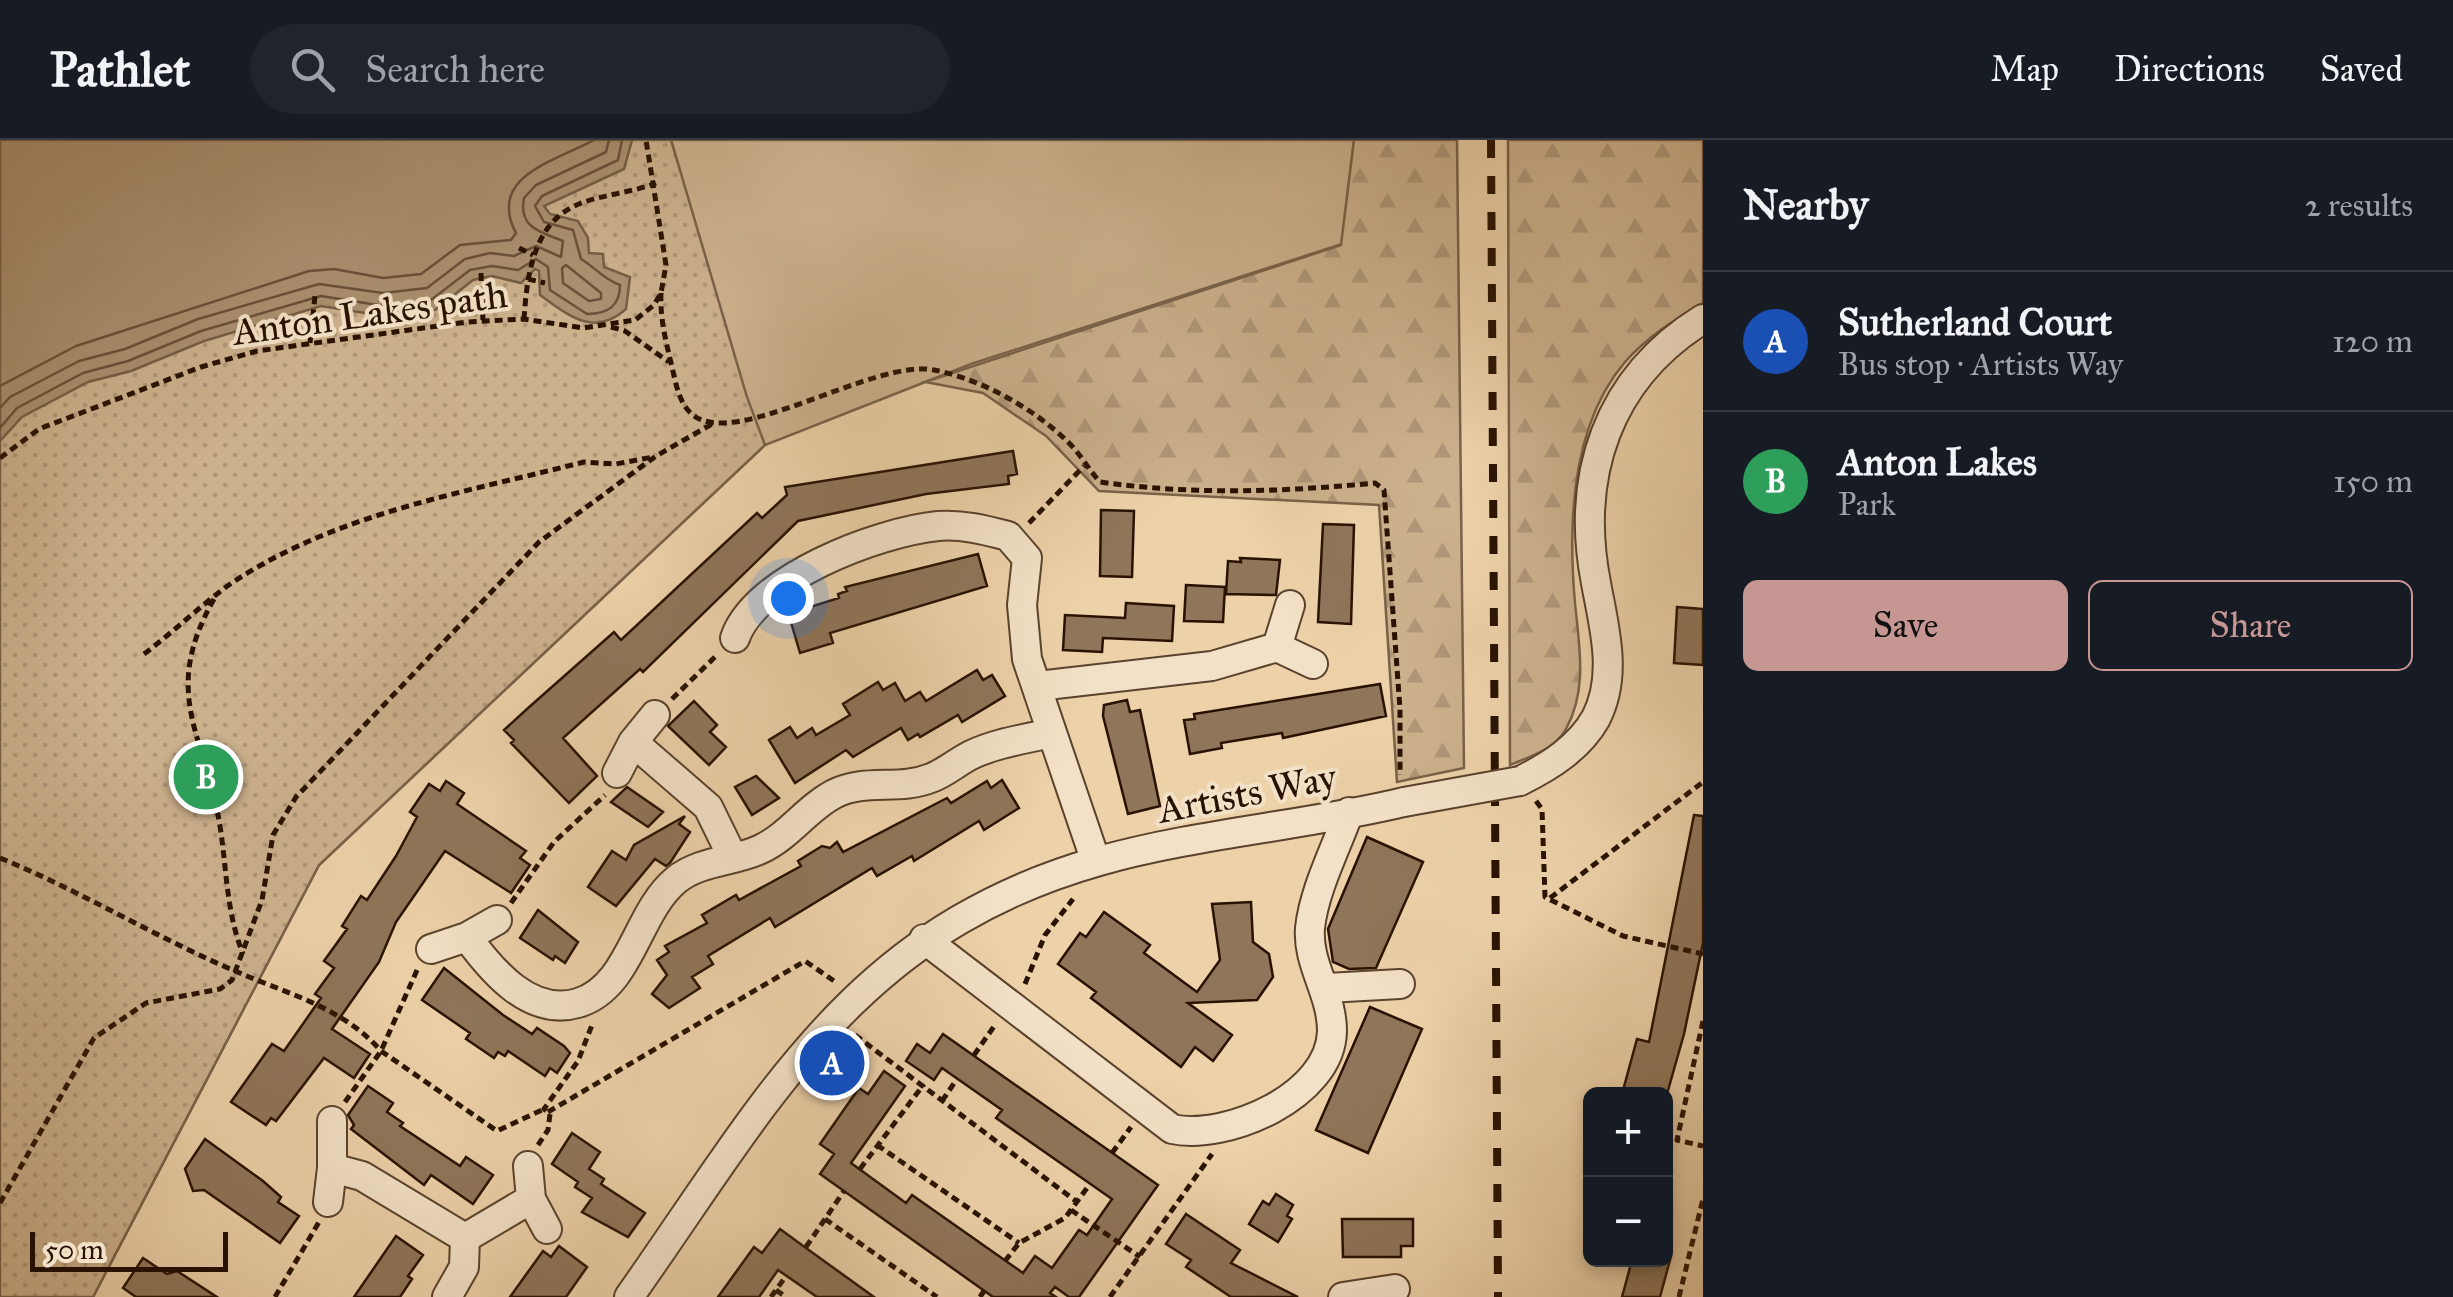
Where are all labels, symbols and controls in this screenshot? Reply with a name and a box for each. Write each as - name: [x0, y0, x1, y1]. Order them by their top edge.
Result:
- search box: [250, 24, 950, 114]
- text: Pathlet: [50, 40, 190, 99]
- icon: search: [285, 42, 340, 97]
- text: Search here: [365, 46, 545, 92]
- text: Map: [1991, 48, 2059, 91]
- text: Directions: [2114, 48, 2265, 91]
- text: Saved: [2320, 48, 2403, 91]
- text: Nearby: [1743, 179, 1868, 231]
- text: 2 results: [2305, 186, 2413, 225]
- street label: Anton Lakes path: [228, 271, 510, 355]
- text: Sutherland Court: [1838, 299, 2112, 345]
- text: A: [1765, 322, 1786, 361]
- text: 120 m: [2332, 322, 2413, 361]
- text: Bus stop · Artists Way: [1838, 345, 2123, 384]
- text: Anton Lakes: [1838, 439, 2037, 485]
- text: B: [1765, 462, 1786, 501]
- text: 150 m: [2333, 462, 2413, 501]
- text: Park: [1838, 485, 1896, 524]
- your location: [763, 573, 814, 624]
- button: Save: [1743, 580, 2068, 671]
- button: Share: [2088, 580, 2413, 671]
- pin: B: [174, 740, 238, 814]
- street label: Artists Way: [1152, 753, 1341, 833]
- pin: A: [800, 1026, 864, 1100]
- map controls: [1583, 1087, 1673, 1267]
- button: +: [1583, 1087, 1673, 1177]
- button: −: [1583, 1177, 1673, 1267]
- scale bar: [30, 1227, 228, 1272]
- text: 50 m: [45, 1232, 104, 1267]

